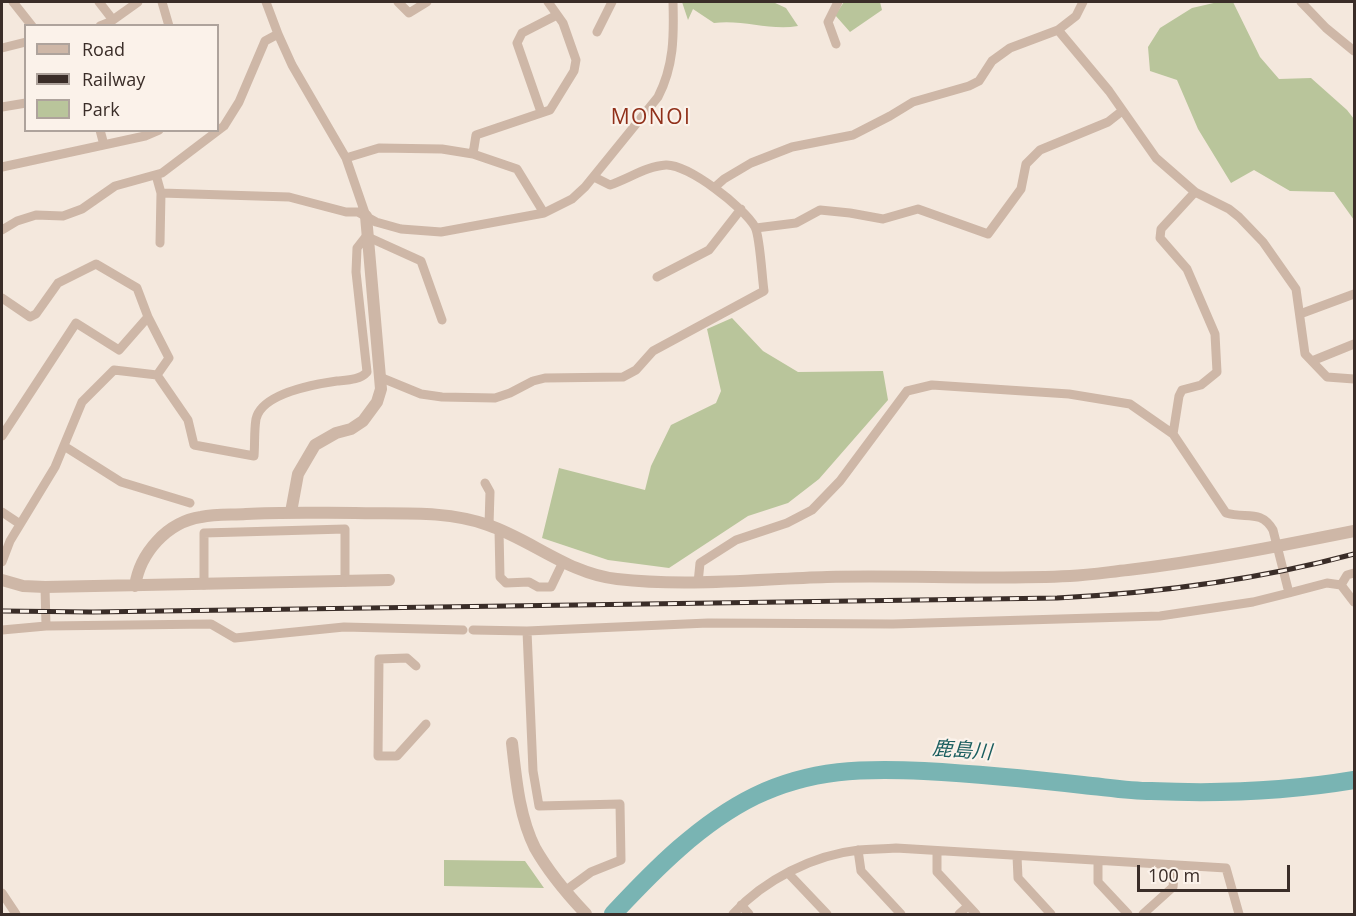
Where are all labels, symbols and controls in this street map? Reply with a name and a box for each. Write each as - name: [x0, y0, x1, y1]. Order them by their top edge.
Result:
- legend: [24, 24, 219, 132]
- text: Road: [82, 37, 125, 61]
- text: Railway: [82, 67, 145, 91]
- text: Park: [82, 97, 120, 121]
- district label: MONOI: [611, 105, 691, 131]
- water label: 鹿島川: [931, 737, 993, 765]
- scale bar: [1140, 853, 1293, 891]
- text: 100 m: [1148, 863, 1200, 887]

